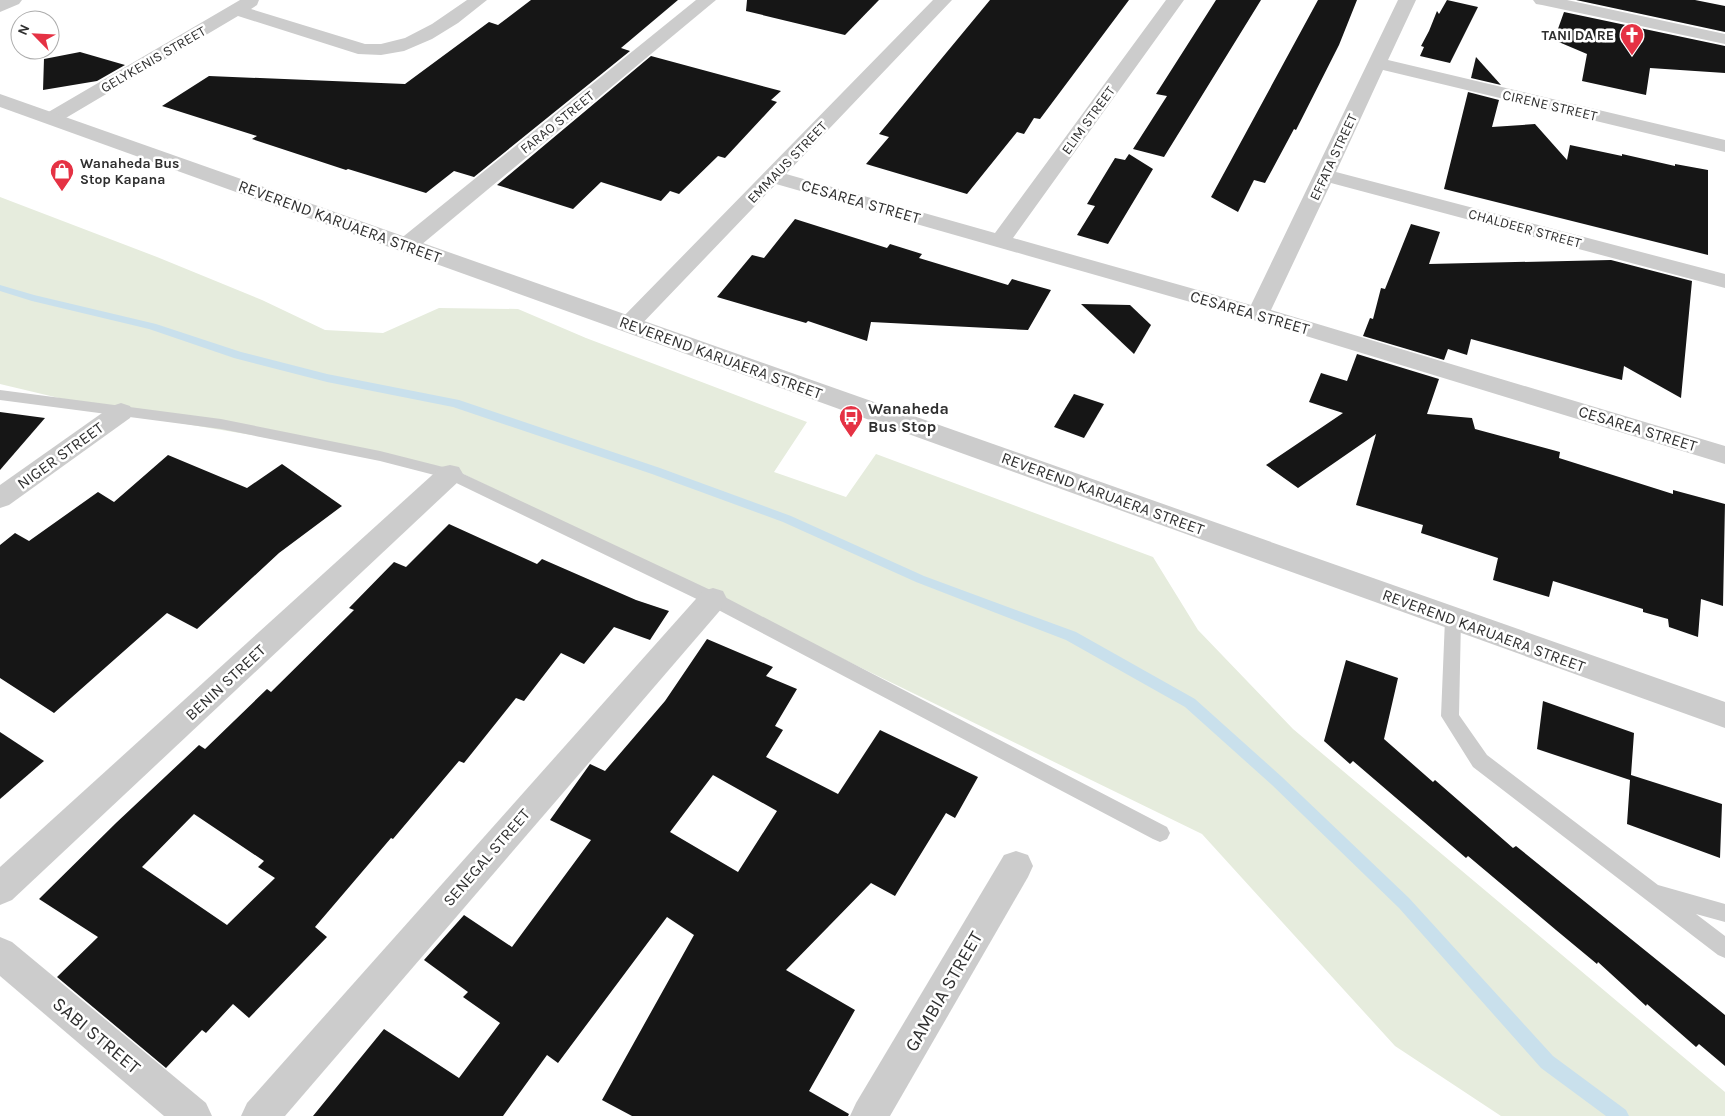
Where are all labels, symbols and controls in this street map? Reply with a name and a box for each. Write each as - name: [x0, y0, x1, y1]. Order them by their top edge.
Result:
- north arrow: [10, 10, 60, 60]
- text: N: [14, 22, 33, 38]
- street label: GELYKENIS STREET: [98, 22, 209, 96]
- church icon: TANI DA RE: [1619, 22, 1645, 56]
- place label: TANI DA RE: [1541, 27, 1614, 44]
- street label: ELIM STREET: [1058, 83, 1119, 158]
- street label: CIRENE STREET: [1501, 86, 1599, 125]
- street label: FARAO STREET: [517, 87, 598, 157]
- street label: EFFATA STREET: [1306, 111, 1361, 203]
- street label: EMMAUS STREET: [744, 118, 831, 207]
- place label: Wanaheda Bus Stop Kapana: [80, 155, 180, 188]
- shop icon: Wanaheda Bus Stop Kapana: [49, 158, 75, 192]
- street label: CESAREA STREET: [799, 175, 923, 228]
- street label: REVEREND KARUAERA STREET: [236, 176, 444, 267]
- street label: CHALDEER STREET: [1467, 205, 1583, 252]
- street label: CESAREA STREET: [1188, 286, 1312, 339]
- street label: REVEREND KARUAERA STREET: [617, 312, 825, 403]
- place label: Wanaheda Bus Stop: [868, 399, 949, 436]
- street label: CESAREA STREET: [1576, 401, 1699, 456]
- bus stop icon: Wanaheda Bus Stop: [838, 404, 864, 438]
- street label: NIGER STREET: [14, 418, 107, 493]
- street label: REVEREND KARUAERA STREET: [999, 448, 1207, 539]
- street label: REVEREND KARUAERA STREET: [1380, 585, 1588, 676]
- street label: BENIN STREET: [181, 640, 269, 724]
- street label: SENEGAL STREET: [439, 805, 534, 910]
- street label: GAMBIA STREET: [901, 927, 987, 1056]
- street label: SABI STREET: [48, 993, 145, 1079]

